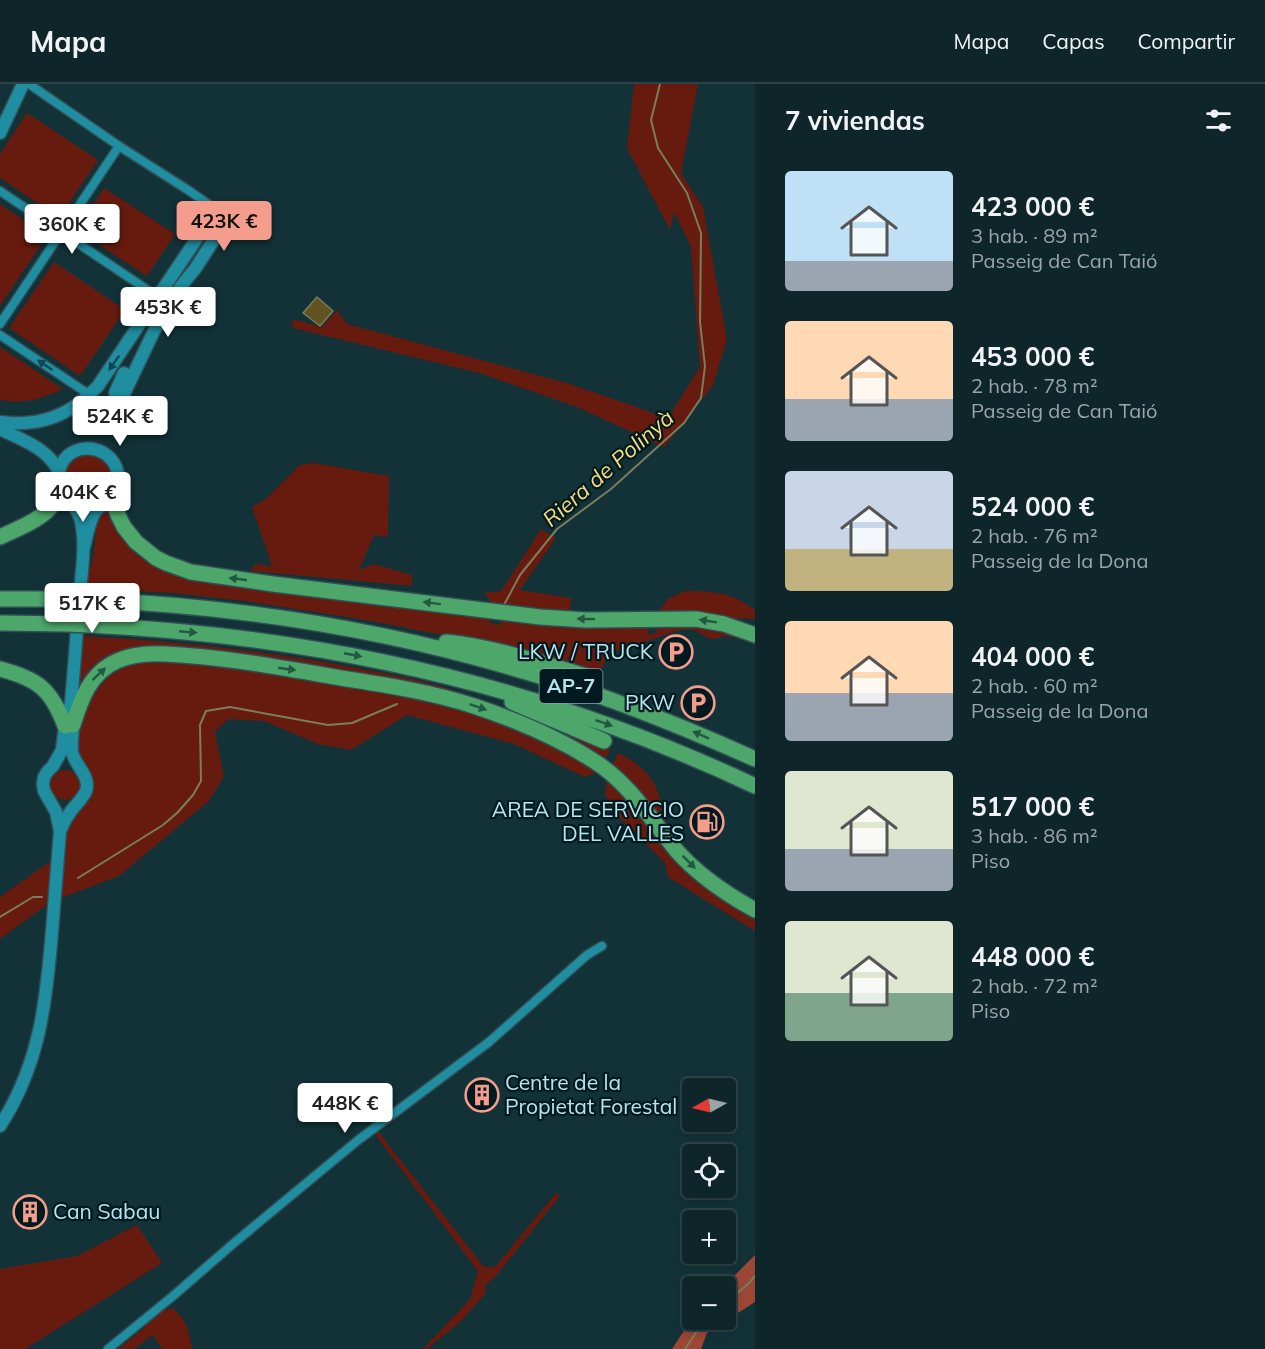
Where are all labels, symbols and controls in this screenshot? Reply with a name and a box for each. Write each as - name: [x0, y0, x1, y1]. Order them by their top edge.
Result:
- text: Mapa: [30, 24, 106, 59]
- text: Mapa: [954, 28, 1009, 54]
- text: Capas: [1042, 28, 1105, 54]
- text: Compartir: [1138, 28, 1235, 54]
- text: 7 viviendas: [785, 104, 925, 137]
- icon: filters: [1202, 104, 1235, 137]
- text: 423 000 €: [971, 190, 1094, 223]
- icon: home: [833, 195, 905, 267]
- pin: 423K €: [175, 201, 273, 252]
- pin: 360K €: [23, 204, 121, 255]
- text: 423K €: [191, 208, 257, 233]
- text: 360K €: [39, 211, 105, 236]
- text: 3 hab. · 89 m²: [971, 223, 1098, 248]
- text: Passeig de Can Taió: [971, 248, 1157, 273]
- pin: 453K €: [119, 287, 217, 338]
- text: 453K €: [135, 294, 201, 319]
- text: 453 000 €: [971, 340, 1094, 373]
- icon: home: [833, 345, 905, 417]
- one-way arrow: [109, 355, 120, 371]
- one-way arrow: [37, 360, 53, 371]
- text: 2 hab. · 78 m²: [971, 373, 1098, 398]
- pin: 524K €: [71, 396, 169, 447]
- text: Passeig de Can Taió: [971, 398, 1157, 423]
- text: 524K €: [87, 403, 153, 428]
- water label: Riera de Polinyà: [537, 403, 679, 533]
- pin: 404K €: [34, 472, 132, 523]
- text: 404K €: [50, 479, 116, 504]
- text: 524 000 €: [971, 490, 1094, 523]
- icon: home: [833, 495, 905, 567]
- text: 2 hab. · 76 m²: [971, 523, 1098, 548]
- text: Passeig de la Dona: [971, 548, 1148, 573]
- one-way arrow: [229, 574, 248, 583]
- pin: 517K €: [43, 583, 141, 634]
- text: 517K €: [59, 590, 125, 615]
- one-way arrow: [422, 599, 441, 608]
- one-way arrow: [577, 614, 596, 624]
- one-way arrow: [698, 616, 717, 625]
- one-way arrow: [179, 627, 198, 637]
- parking icon: LKW / TRUCK: [658, 634, 694, 670]
- place label: LKW / TRUCK: [518, 638, 654, 664]
- text: 404 000 €: [971, 640, 1094, 673]
- icon: home: [833, 645, 905, 717]
- one-way arrow: [344, 651, 363, 660]
- one-way arrow: [278, 665, 297, 674]
- one-way arrow: [91, 667, 106, 681]
- road number: AP-7: [540, 669, 602, 703]
- text: 2 hab. · 60 m²: [971, 673, 1098, 698]
- parking icon: PKW: [680, 685, 716, 721]
- place label: PKW: [625, 689, 675, 715]
- text: Passeig de la Dona: [971, 698, 1148, 723]
- one-way arrow: [469, 703, 487, 713]
- one-way arrow: [595, 719, 613, 729]
- one-way arrow: [693, 731, 710, 740]
- text: 517 000 €: [971, 790, 1094, 823]
- icon: home: [833, 795, 905, 867]
- place label: AREA DE SERVICIO DEL VALLES: [492, 796, 684, 846]
- fuel station icon: AREA DE SERVICIO DEL VALLES: [689, 804, 725, 840]
- text: 3 hab. · 86 m²: [971, 823, 1098, 848]
- text: Piso: [971, 848, 1010, 873]
- one-way arrow: [681, 855, 695, 869]
- text: 448 000 €: [971, 940, 1094, 973]
- icon: home: [833, 945, 905, 1017]
- text: 2 hab. · 72 m²: [971, 973, 1098, 998]
- text: Piso: [971, 998, 1010, 1023]
- place label: Centre de la Propietat Forestal: [505, 1069, 677, 1119]
- building icon: Centre de la Propietat Forestal: [464, 1077, 500, 1113]
- north arrow: [682, 1078, 736, 1132]
- map controls: [682, 1078, 736, 1330]
- pin: 448K €: [296, 1083, 394, 1134]
- text: 448K €: [312, 1090, 378, 1115]
- button: locate: [682, 1144, 736, 1198]
- building icon: Can Sabau: [12, 1194, 48, 1230]
- place label: Can Sabau: [53, 1198, 160, 1224]
- button: +: [682, 1210, 736, 1264]
- button: −: [682, 1276, 736, 1330]

